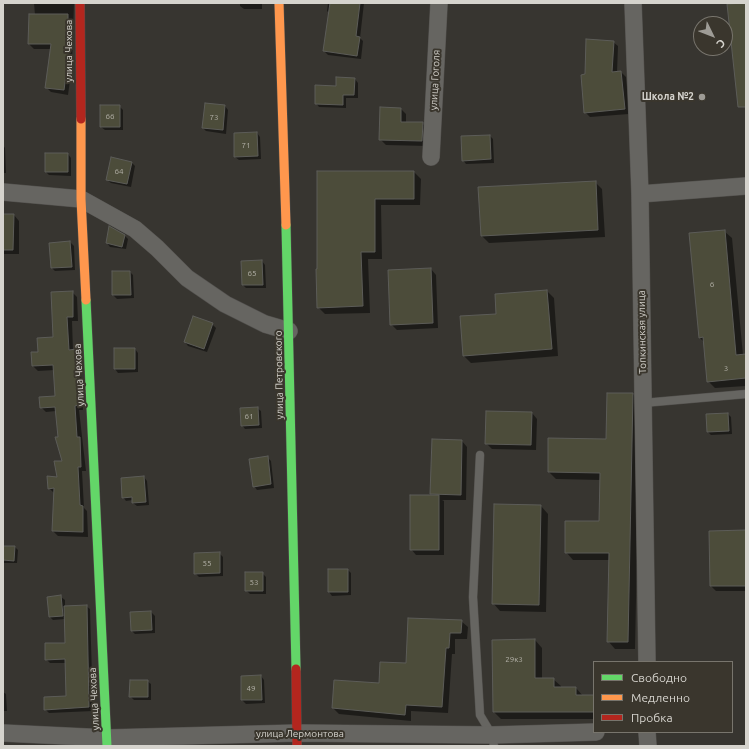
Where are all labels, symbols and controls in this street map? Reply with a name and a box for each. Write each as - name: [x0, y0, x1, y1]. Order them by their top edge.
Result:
- north arrow: [693, 16, 733, 56]
- street label: улица Чехова: [63, 20, 75, 82]
- text: С: [714, 37, 728, 50]
- street label: улица Гоголя: [427, 49, 443, 111]
- place label: Школа №2: [642, 91, 694, 103]
- marker: Школа №2: [697, 92, 707, 102]
- house number: 66: [105, 111, 115, 121]
- house number: 73: [209, 112, 219, 122]
- house number: 71: [241, 140, 251, 150]
- house number: 64: [114, 166, 124, 176]
- house number: 65: [247, 268, 257, 278]
- house number: 6: [710, 279, 714, 289]
- street label: Топкинская улица: [635, 290, 649, 374]
- street label: улица Петровского: [272, 330, 286, 420]
- street label: улица Чехова: [71, 343, 87, 407]
- house number: 3: [724, 363, 728, 373]
- house number: 61: [244, 411, 254, 421]
- house number: 55: [202, 558, 212, 568]
- house number: 53: [249, 577, 259, 587]
- house number: 29к3: [505, 654, 523, 664]
- legend: [593, 661, 733, 733]
- street label: улица Чехова: [86, 667, 102, 731]
- text: Свободно: [631, 671, 687, 684]
- house number: 49: [246, 683, 256, 693]
- text: Медленно: [631, 691, 690, 704]
- text: Пробка: [631, 711, 673, 724]
- street label: улица Лермонтова: [256, 728, 344, 740]

